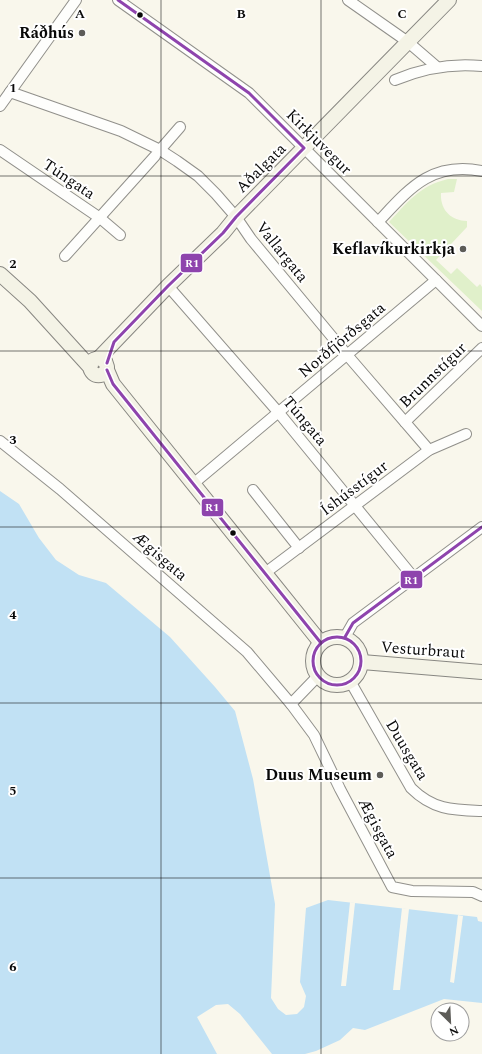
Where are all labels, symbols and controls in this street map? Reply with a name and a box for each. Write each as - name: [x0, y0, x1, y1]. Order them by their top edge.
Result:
- text: A: [75, 4, 85, 24]
- text: B: [236, 4, 246, 24]
- text: C: [397, 4, 407, 24]
- unlabelled marker: [135, 10, 145, 20]
- place label: Ráðhús: [19, 21, 74, 45]
- marker: Ráðhús: [77, 28, 87, 38]
- text: 1: [9, 78, 17, 98]
- street label: Kirkjuvegur: [281, 104, 357, 180]
- street label: Aðalgata: [230, 137, 292, 199]
- street label: Túngata: [38, 153, 100, 205]
- street label: Vallargata: [250, 216, 314, 288]
- place label: Keflavíkurkirkja: [332, 237, 456, 261]
- marker: Keflavíkurkirkja: [458, 244, 468, 254]
- line badge: R1: [180, 253, 203, 273]
- text: 2: [9, 254, 17, 274]
- text: R1: [185, 255, 199, 272]
- street label: Norðfjörðsgata: [293, 296, 391, 384]
- street label: Brunnstígur: [394, 337, 472, 413]
- street label: Túngata: [277, 391, 333, 451]
- text: 3: [9, 430, 17, 450]
- street label: Íshússtígur: [315, 454, 393, 522]
- line badge: R1: [201, 498, 224, 517]
- text: R1: [205, 499, 219, 516]
- street label: Ægisgata: [127, 525, 193, 587]
- unlabelled marker: [228, 528, 238, 538]
- line badge: R1: [400, 570, 423, 589]
- text: R1: [404, 572, 418, 589]
- text: 4: [9, 605, 17, 625]
- street label: Vesturbraut: [380, 635, 466, 665]
- street label: Duusgata: [379, 715, 435, 785]
- place label: Duus Museum: [265, 763, 373, 787]
- marker: Duus Museum: [375, 770, 385, 780]
- text: 5: [9, 781, 17, 801]
- street label: Ægisgata: [352, 793, 404, 863]
- text: 6: [9, 957, 17, 977]
- north arrow: [430, 1002, 470, 1042]
- text: N: [446, 1021, 461, 1040]

